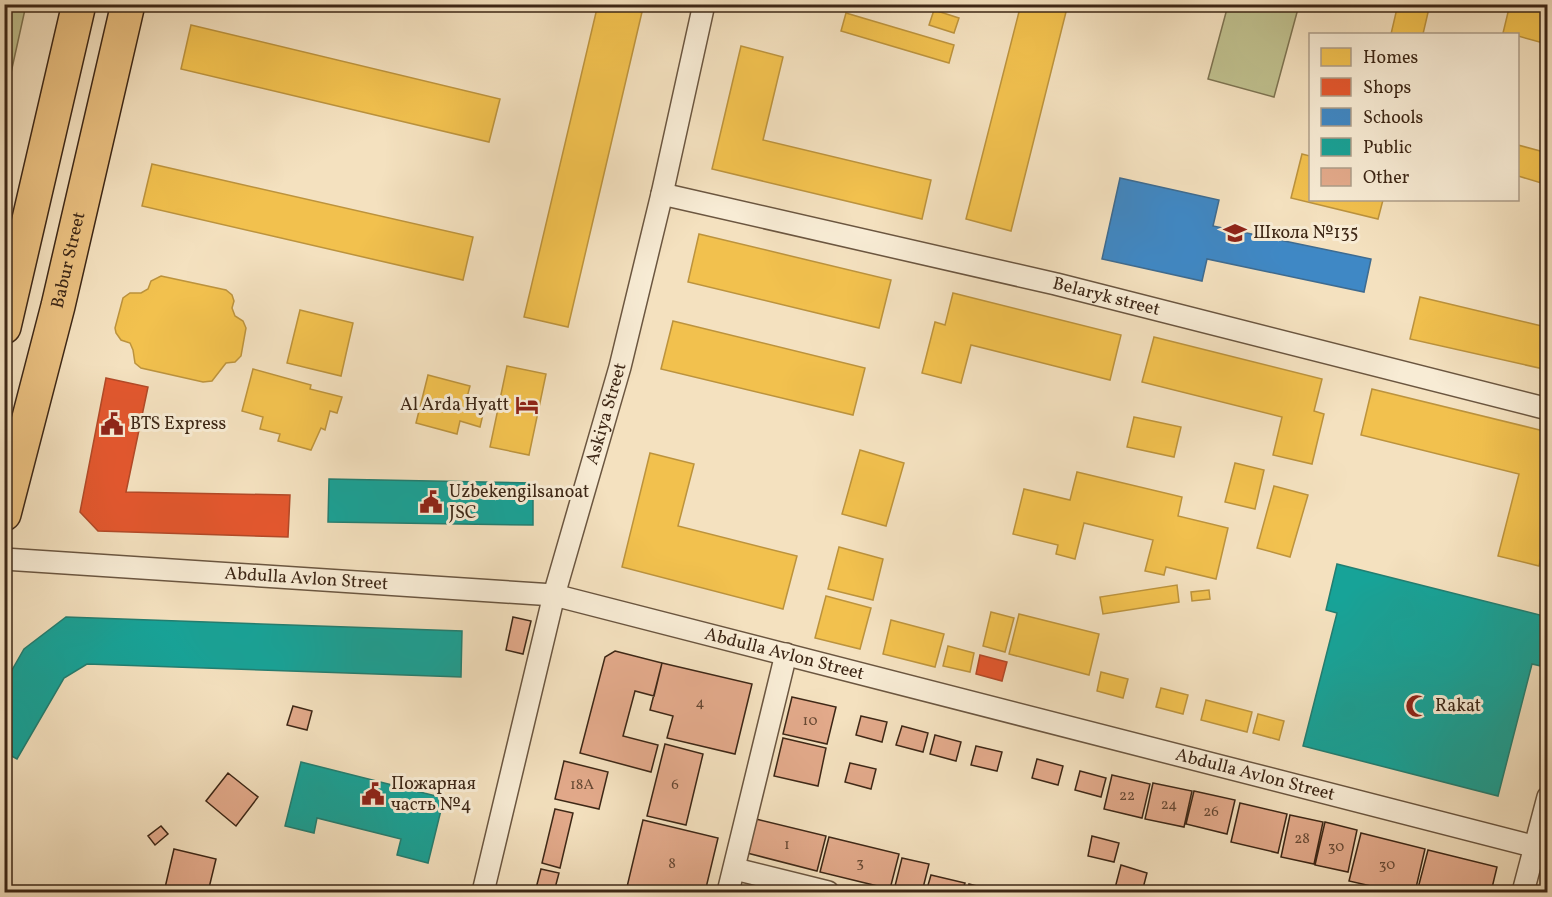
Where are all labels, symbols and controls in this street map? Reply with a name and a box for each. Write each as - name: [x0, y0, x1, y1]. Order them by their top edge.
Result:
- legend: [1309, 33, 1519, 201]
- text: Homes: [1363, 46, 1418, 71]
- text: Shops: [1363, 76, 1411, 101]
- text: Schools: [1363, 106, 1423, 131]
- text: Public: [1363, 136, 1412, 161]
- text: Other: [1363, 166, 1410, 191]
- street label: Babur Street: [45, 209, 92, 311]
- school or university icon: Школа №135: [1222, 220, 1248, 246]
- place label: Школа №135: [1253, 221, 1358, 246]
- street label: Belaryk street: [1050, 271, 1163, 322]
- street label: Askiya Street: [580, 360, 633, 468]
- hotel icon: Al Arda Hyatt: [514, 392, 540, 418]
- place label: Al Arda Hyatt: [400, 393, 509, 418]
- public building icon: BTS Express: [99, 411, 125, 437]
- place label: BTS Express: [130, 412, 226, 437]
- place label: Uzbekengilsanoat JSC: [449, 480, 589, 526]
- public building icon: Uzbekengilsanoat JSC: [418, 489, 444, 515]
- street label: Abdulla Avlon Street: [224, 561, 389, 597]
- street label: Abdulla Avlon Street: [702, 622, 867, 687]
- house number: 4: [696, 693, 705, 714]
- mosque icon: Rakat: [1404, 693, 1430, 719]
- place label: Rakat: [1435, 694, 1481, 719]
- house number: 10: [803, 711, 817, 732]
- street label: Abdulla Avlon Street: [1173, 742, 1338, 807]
- place label: Пожарная часть №4: [391, 772, 476, 818]
- house number: 18A: [570, 775, 594, 796]
- house number: 6: [671, 775, 679, 796]
- public building icon: Пожарная часть №4: [360, 781, 386, 807]
- house number: 22: [1119, 786, 1135, 807]
- house number: 24: [1161, 795, 1177, 816]
- house number: 26: [1203, 802, 1219, 823]
- house number: 28: [1294, 829, 1310, 850]
- house number: 1: [784, 835, 790, 856]
- house number: 30: [1328, 837, 1344, 858]
- house number: 3: [856, 853, 864, 874]
- house number: 8: [668, 854, 676, 875]
- house number: 30: [1379, 855, 1395, 876]

